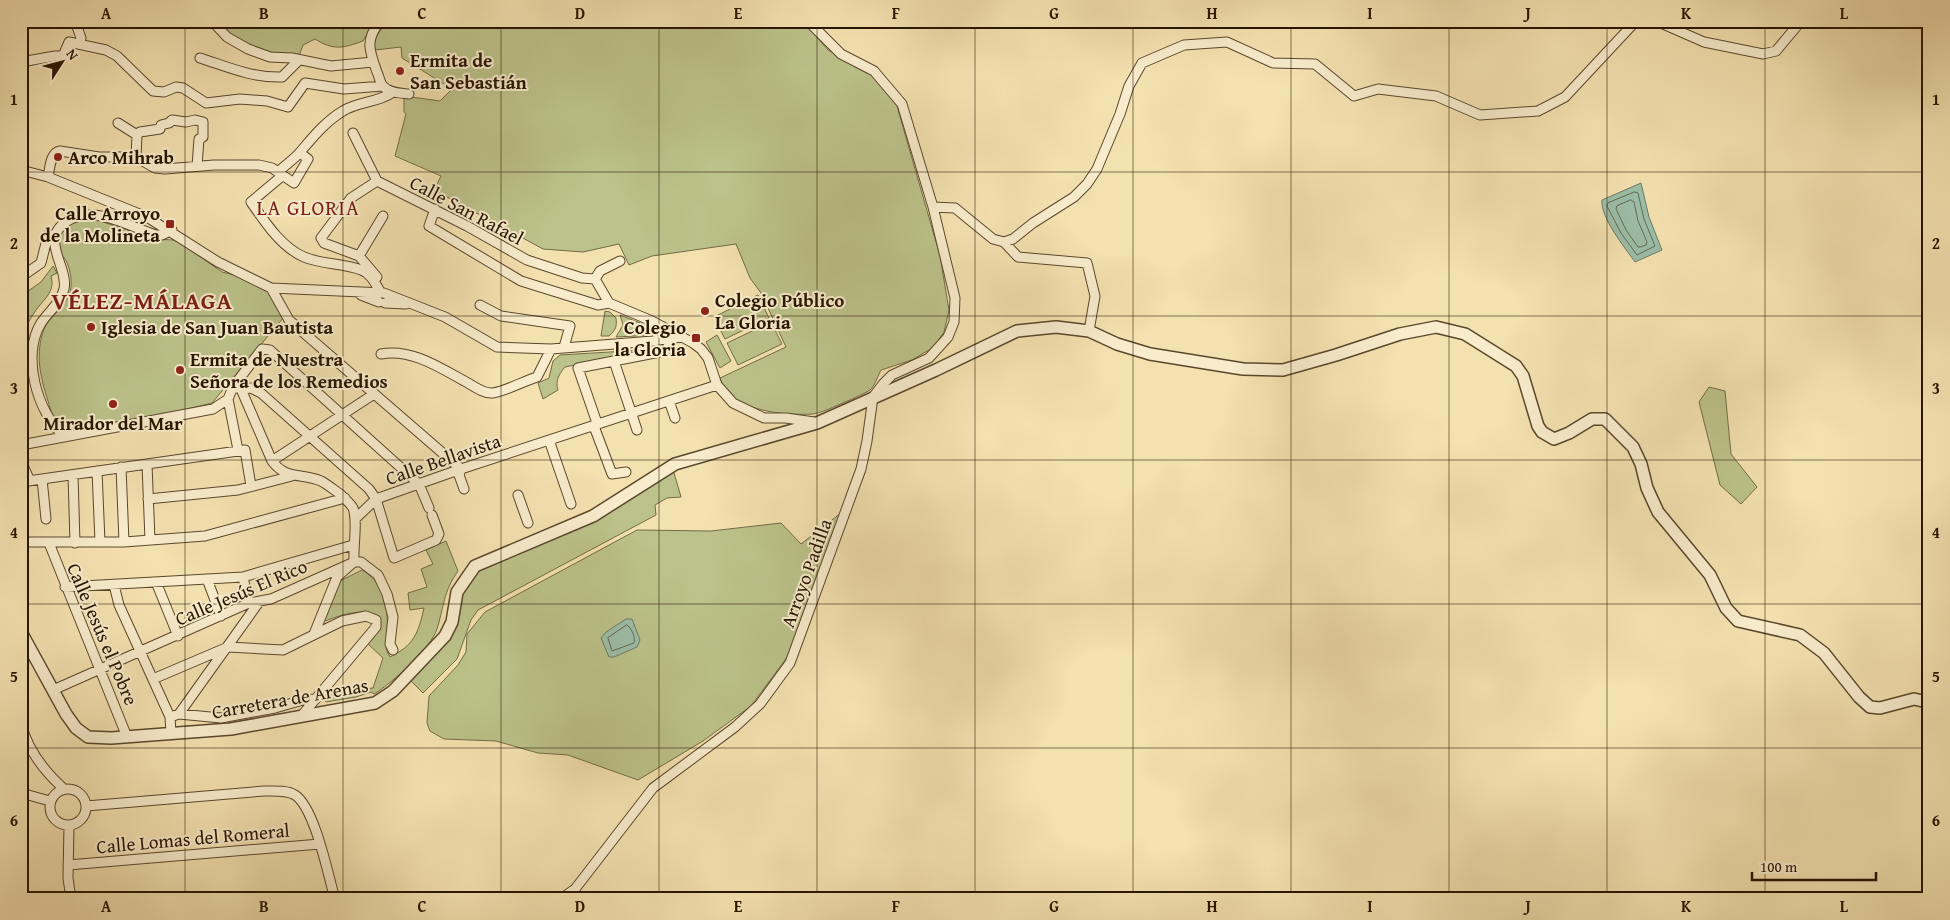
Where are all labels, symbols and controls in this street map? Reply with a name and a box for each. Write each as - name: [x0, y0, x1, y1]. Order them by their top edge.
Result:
- text: A: [101, 1, 112, 25]
- text: B: [259, 1, 269, 25]
- text: C: [417, 1, 427, 25]
- text: D: [575, 1, 585, 25]
- text: E: [734, 1, 743, 25]
- text: F: [892, 1, 900, 25]
- text: G: [1049, 1, 1059, 25]
- text: H: [1206, 1, 1218, 25]
- text: I: [1367, 1, 1373, 25]
- text: J: [1522, 1, 1531, 25]
- text: K: [1681, 1, 1692, 25]
- text: L: [1840, 1, 1849, 25]
- north arrow: [38, 38, 88, 88]
- text: N: [62, 45, 84, 65]
- place label: Ermita de San Sebastián: [410, 46, 528, 96]
- marker: Ermita de San Sebastián: [394, 65, 406, 77]
- text: 1: [10, 87, 18, 111]
- text: 1: [1932, 87, 1940, 111]
- place label: Arco Mihrab: [68, 143, 174, 171]
- marker: Arco Mihrab: [52, 151, 64, 163]
- street label: Calle San Rafael: [405, 168, 529, 252]
- district label: LA GLORIA: [256, 192, 360, 223]
- place label: Calle Arroyo de la Molineta: [40, 199, 160, 249]
- marker: Calle Arroyo de la Molineta: [164, 218, 176, 230]
- text: 2: [10, 231, 18, 255]
- text: 2: [1932, 231, 1940, 255]
- district label: VÉLEZ-MÁLAGA: [51, 283, 233, 318]
- place label: Colegio Público La Gloria: [715, 286, 844, 336]
- marker: Colegio Público La Gloria: [699, 305, 711, 317]
- place label: Iglesia de San Juan Bautista: [101, 313, 334, 341]
- place label: Colegio la Gloria: [614, 313, 686, 363]
- marker: Iglesia de San Juan Bautista: [85, 321, 97, 333]
- marker: Colegio la Gloria: [690, 332, 702, 344]
- place label: Ermita de Nuestra Señora de los Remedios: [190, 345, 388, 395]
- marker: Ermita de Nuestra Señora de los Remedios: [174, 364, 186, 376]
- text: 3: [10, 376, 18, 400]
- text: 3: [1932, 376, 1940, 400]
- marker: Mirador del Mar: [107, 398, 119, 410]
- place label: Mirador del Mar: [43, 409, 183, 437]
- street label: Calle Bellavista: [382, 426, 504, 492]
- street label: Arroyo Padilla: [773, 515, 839, 631]
- text: 4: [10, 520, 18, 544]
- text: 4: [1932, 520, 1940, 544]
- street label: Calle Jesús El Rico: [171, 552, 311, 632]
- street label: Calle Jesús el Pobre: [60, 558, 146, 710]
- text: 5: [10, 664, 18, 688]
- text: 5: [1932, 664, 1940, 688]
- street label: Carretera de Arenas: [210, 670, 370, 726]
- text: 6: [10, 808, 18, 832]
- text: 6: [1932, 808, 1940, 832]
- street label: Calle Lomas del Romeral: [95, 816, 291, 860]
- scale bar: [1752, 850, 1876, 882]
- text: 100 m: [1760, 856, 1798, 877]
- text: A: [101, 894, 112, 918]
- text: B: [259, 894, 269, 918]
- text: C: [417, 894, 427, 918]
- text: D: [575, 894, 585, 918]
- text: E: [734, 894, 743, 918]
- text: F: [892, 894, 900, 918]
- text: G: [1049, 894, 1059, 918]
- text: H: [1206, 894, 1218, 918]
- text: I: [1367, 894, 1373, 918]
- text: J: [1522, 894, 1531, 918]
- text: K: [1681, 894, 1692, 918]
- text: L: [1840, 894, 1849, 918]

